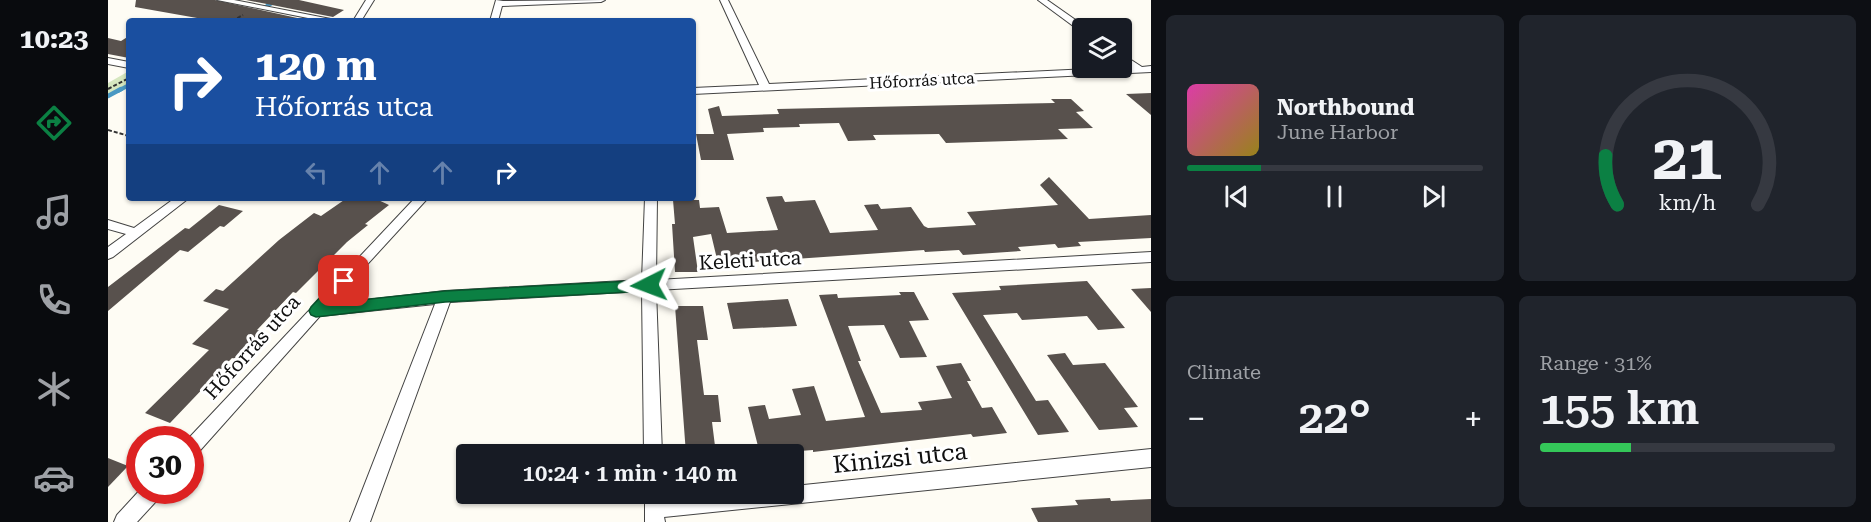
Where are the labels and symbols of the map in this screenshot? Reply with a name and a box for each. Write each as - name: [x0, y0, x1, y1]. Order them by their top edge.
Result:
- street label: Hőforrás utca: [869, 68, 976, 93]
- street label: Keleti utca: [698, 245, 802, 275]
- position arrow: [617, 253, 681, 317]
- pin: [318, 255, 369, 306]
- street label: Hőforrás utca: [199, 290, 305, 404]
- speed limit sign: 30: [126, 426, 204, 504]
- street label: Kinizsi utca: [831, 437, 969, 479]

